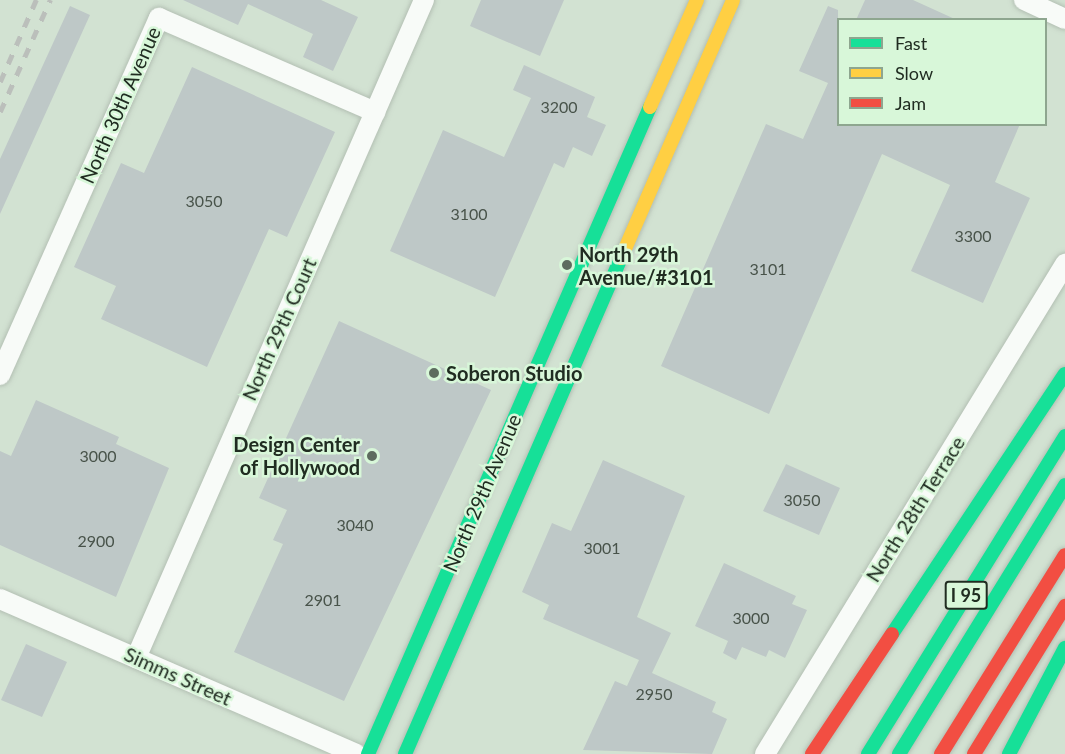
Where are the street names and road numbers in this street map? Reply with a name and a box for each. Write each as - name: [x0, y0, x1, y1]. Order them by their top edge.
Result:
- street label: North 30th Avenue: [74, 23, 166, 187]
- street label: North 29th Court: [237, 254, 321, 404]
- street label: North 29th Avenue: [438, 410, 526, 576]
- street label: North 28th Terrace: [860, 431, 970, 587]
- road number: I 95: [944, 580, 988, 610]
- street label: Simms Street: [121, 642, 235, 710]

